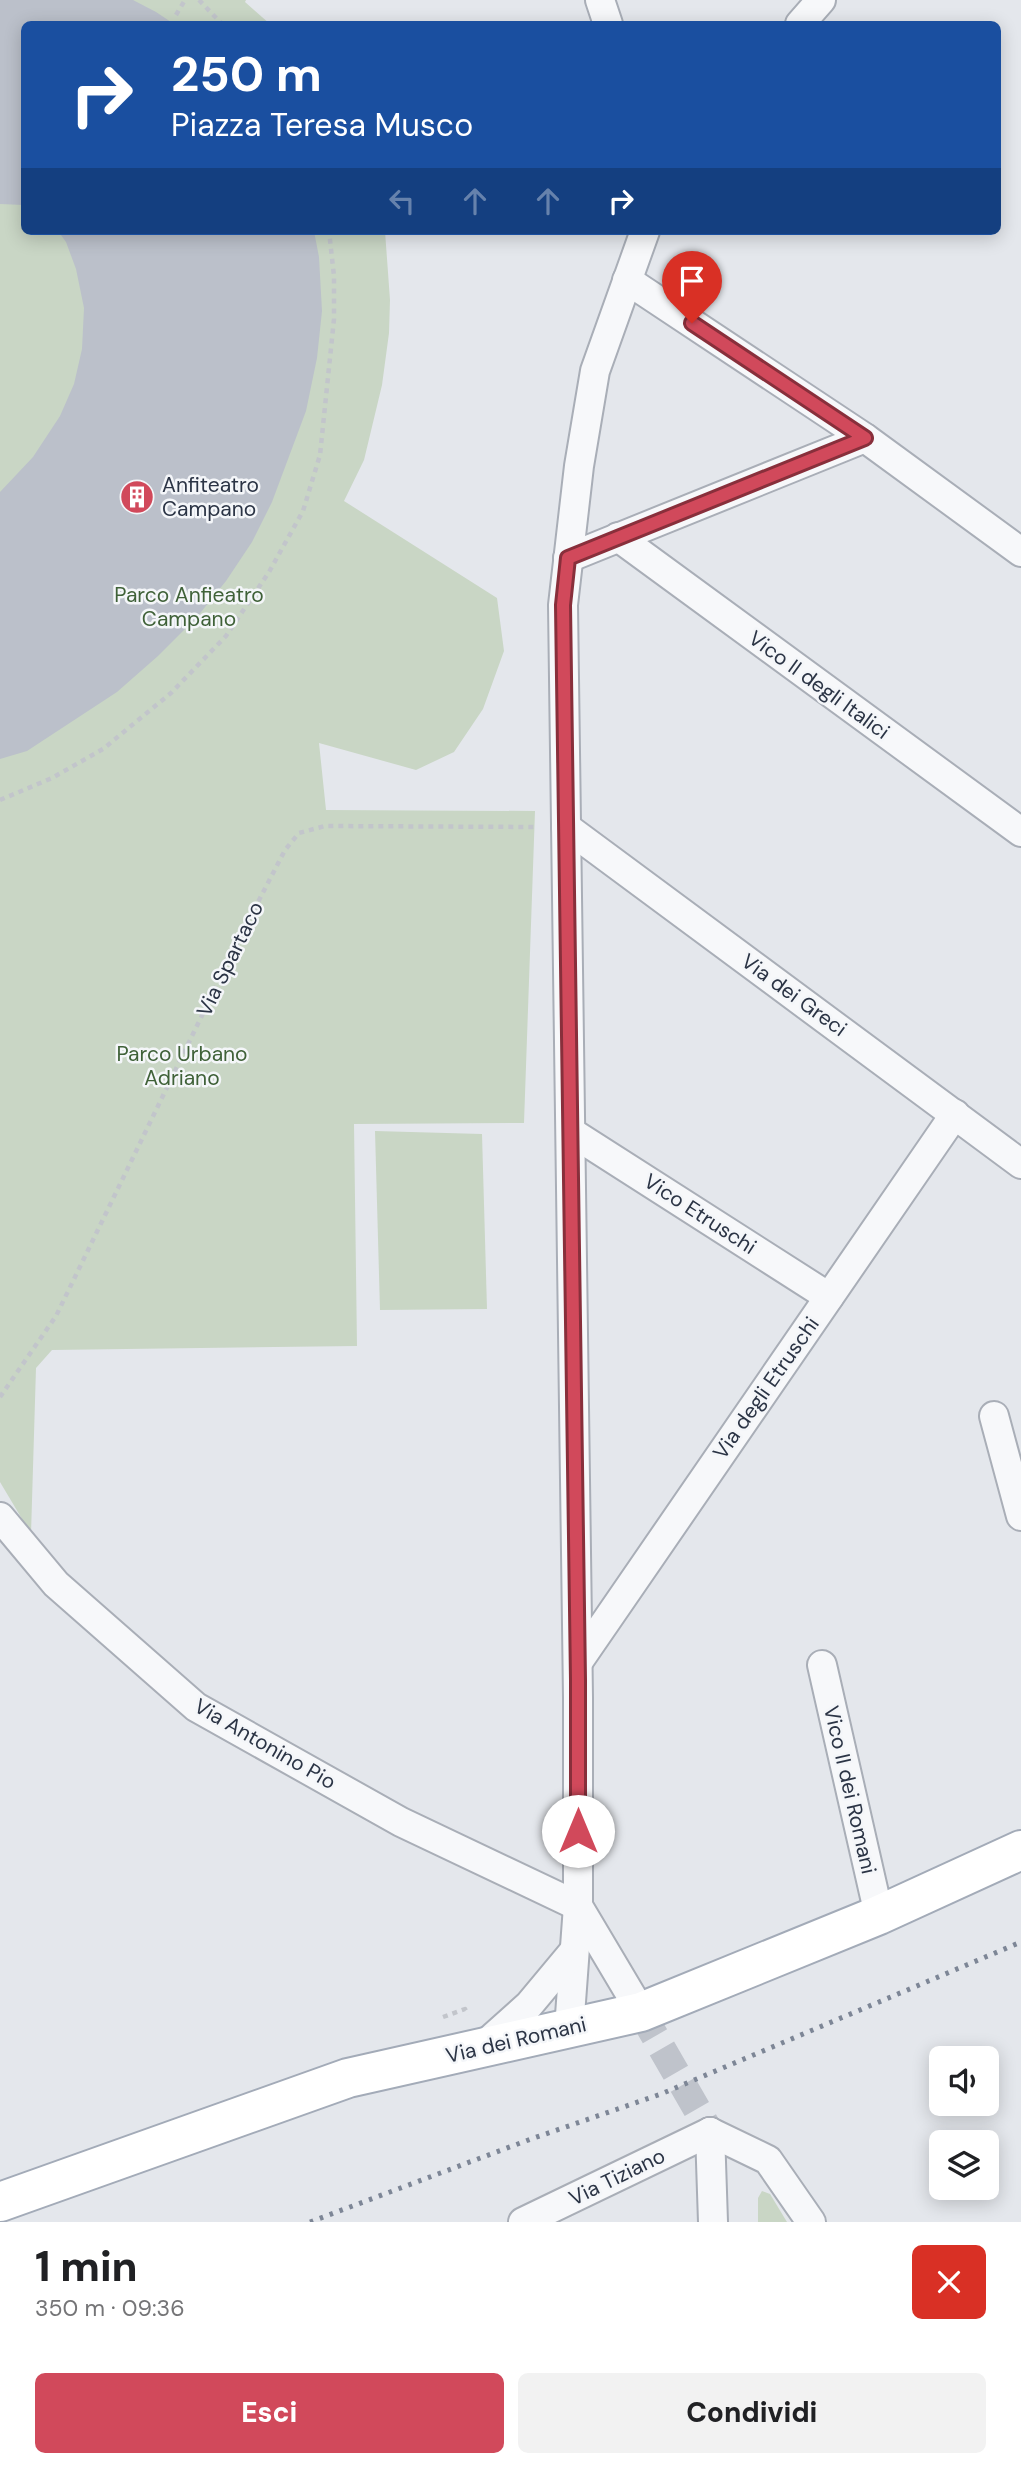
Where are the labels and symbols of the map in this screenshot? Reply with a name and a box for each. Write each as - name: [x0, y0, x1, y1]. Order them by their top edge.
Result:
- pin: [662, 251, 722, 323]
- place label: Anfiteatro Campano: [162, 471, 259, 523]
- building icon: Anfiteatro Campano: [118, 478, 156, 516]
- park label: Parco Anfieatro Campano: [114, 581, 264, 633]
- street label: Vico II degli Italici: [743, 624, 895, 746]
- street label: Via Spartaco: [190, 897, 270, 1021]
- street label: Via dei Greci: [736, 947, 852, 1043]
- park label: Parco Urbano Adriano: [116, 1040, 248, 1092]
- street label: Vico Etruschi: [638, 1167, 762, 1261]
- street label: Via degli Etruschi: [706, 1311, 826, 1465]
- street label: Via Antonino Pio: [189, 1692, 341, 1796]
- street label: Vico II dei Romani: [817, 1703, 883, 1877]
- position arrow: [541, 1794, 615, 1868]
- street label: Via dei Romani: [443, 2010, 589, 2070]
- street label: Via Tiziano: [564, 2142, 670, 2212]

